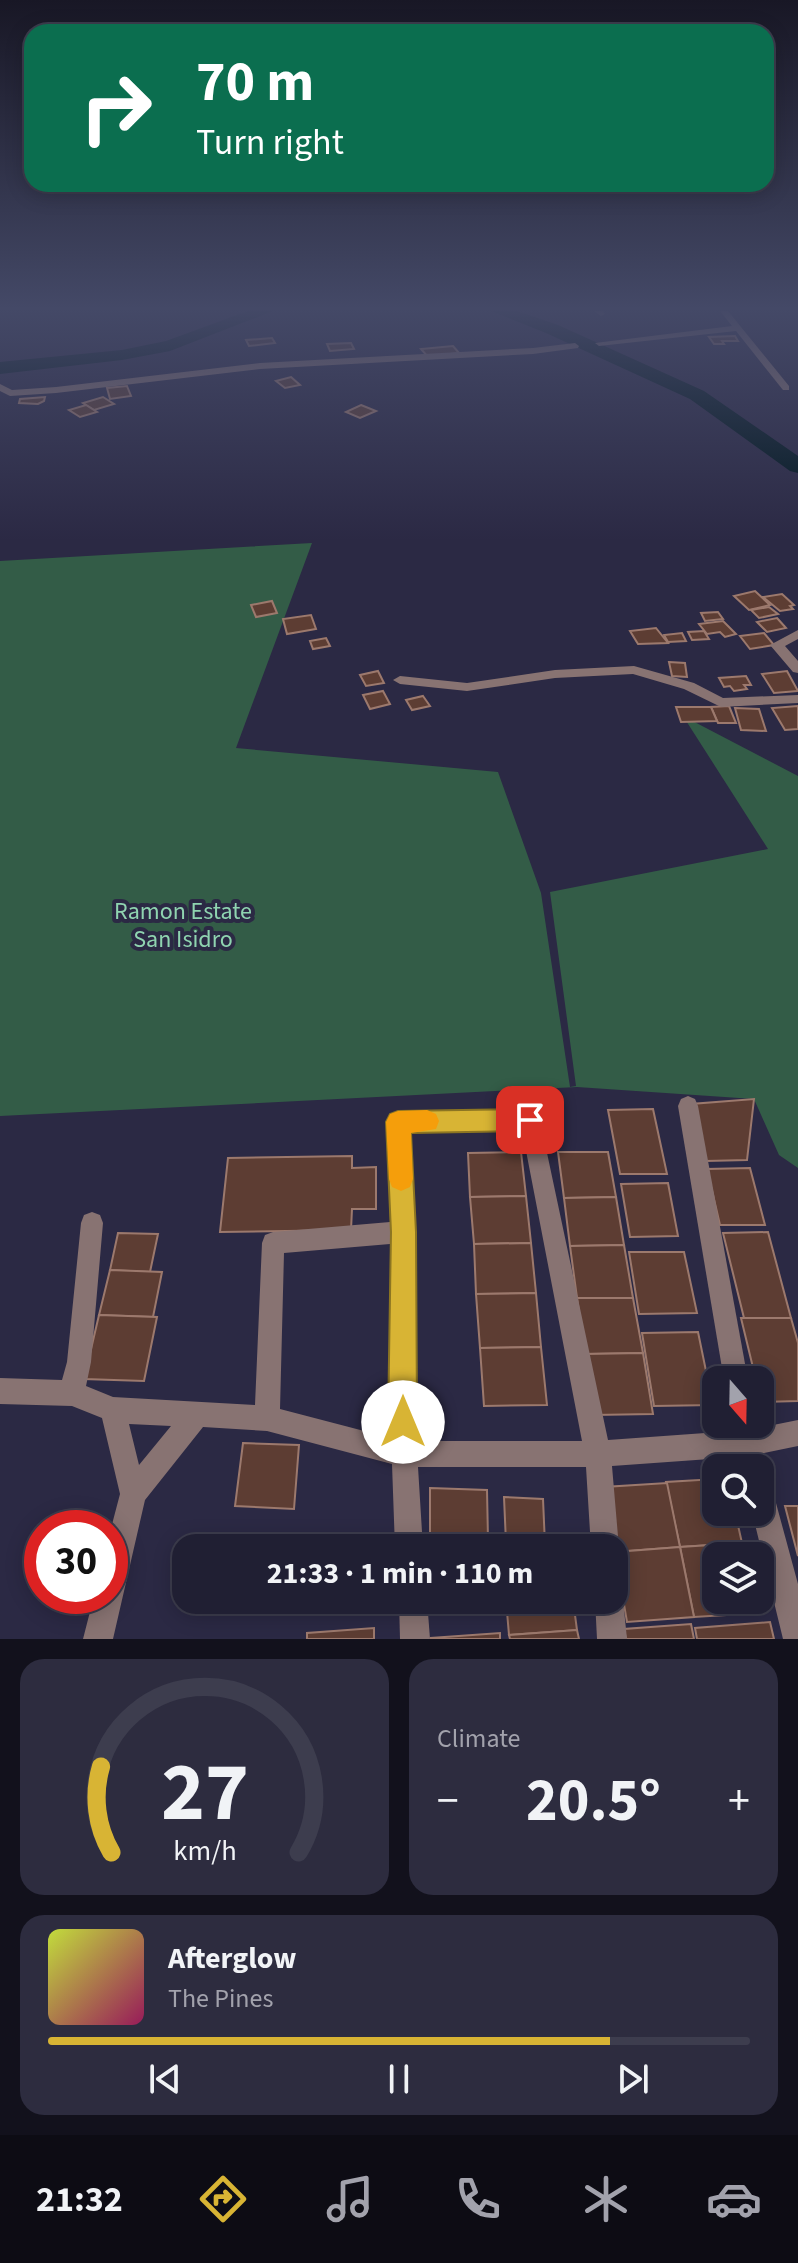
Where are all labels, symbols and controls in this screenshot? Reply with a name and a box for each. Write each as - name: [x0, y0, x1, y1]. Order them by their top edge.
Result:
- text: 70 m: [196, 43, 314, 122]
- icon: right: [64, 56, 168, 160]
- text: Turn right: [196, 117, 344, 168]
- park label: Ramon Estate San Isidro: [114, 894, 252, 957]
- pin: [496, 1086, 564, 1154]
- icon: arrive: [508, 1098, 552, 1142]
- north arrow: [702, 1366, 774, 1438]
- map controls: [702, 1366, 774, 1614]
- position arrow: [361, 1380, 445, 1464]
- button: search: [702, 1454, 774, 1526]
- speed limit sign: 30: [24, 1510, 128, 1614]
- button: layers: [702, 1542, 774, 1614]
- text: 21:33 · 1 min · 110 m: [267, 1552, 533, 1595]
- text: Climate: [437, 1720, 521, 1757]
- text: 27: [161, 1734, 248, 1852]
- text: 20.5°: [526, 1759, 661, 1844]
- text: −: [437, 1770, 459, 1833]
- text: +: [728, 1770, 750, 1833]
- text: km/h: [173, 1831, 236, 1871]
- text: Afterglow: [168, 1937, 296, 1980]
- text: The Pines: [168, 1980, 273, 2017]
- icon: previous: [143, 2057, 187, 2101]
- icon: pause: [377, 2057, 421, 2101]
- icon: next: [611, 2057, 655, 2101]
- icon: directions: [195, 2171, 251, 2227]
- icon: music: [322, 2171, 378, 2227]
- icon: phone: [450, 2171, 506, 2227]
- icon: climate: [578, 2171, 634, 2227]
- icon: car: [706, 2171, 762, 2227]
- text: 21:32: [36, 2174, 123, 2225]

